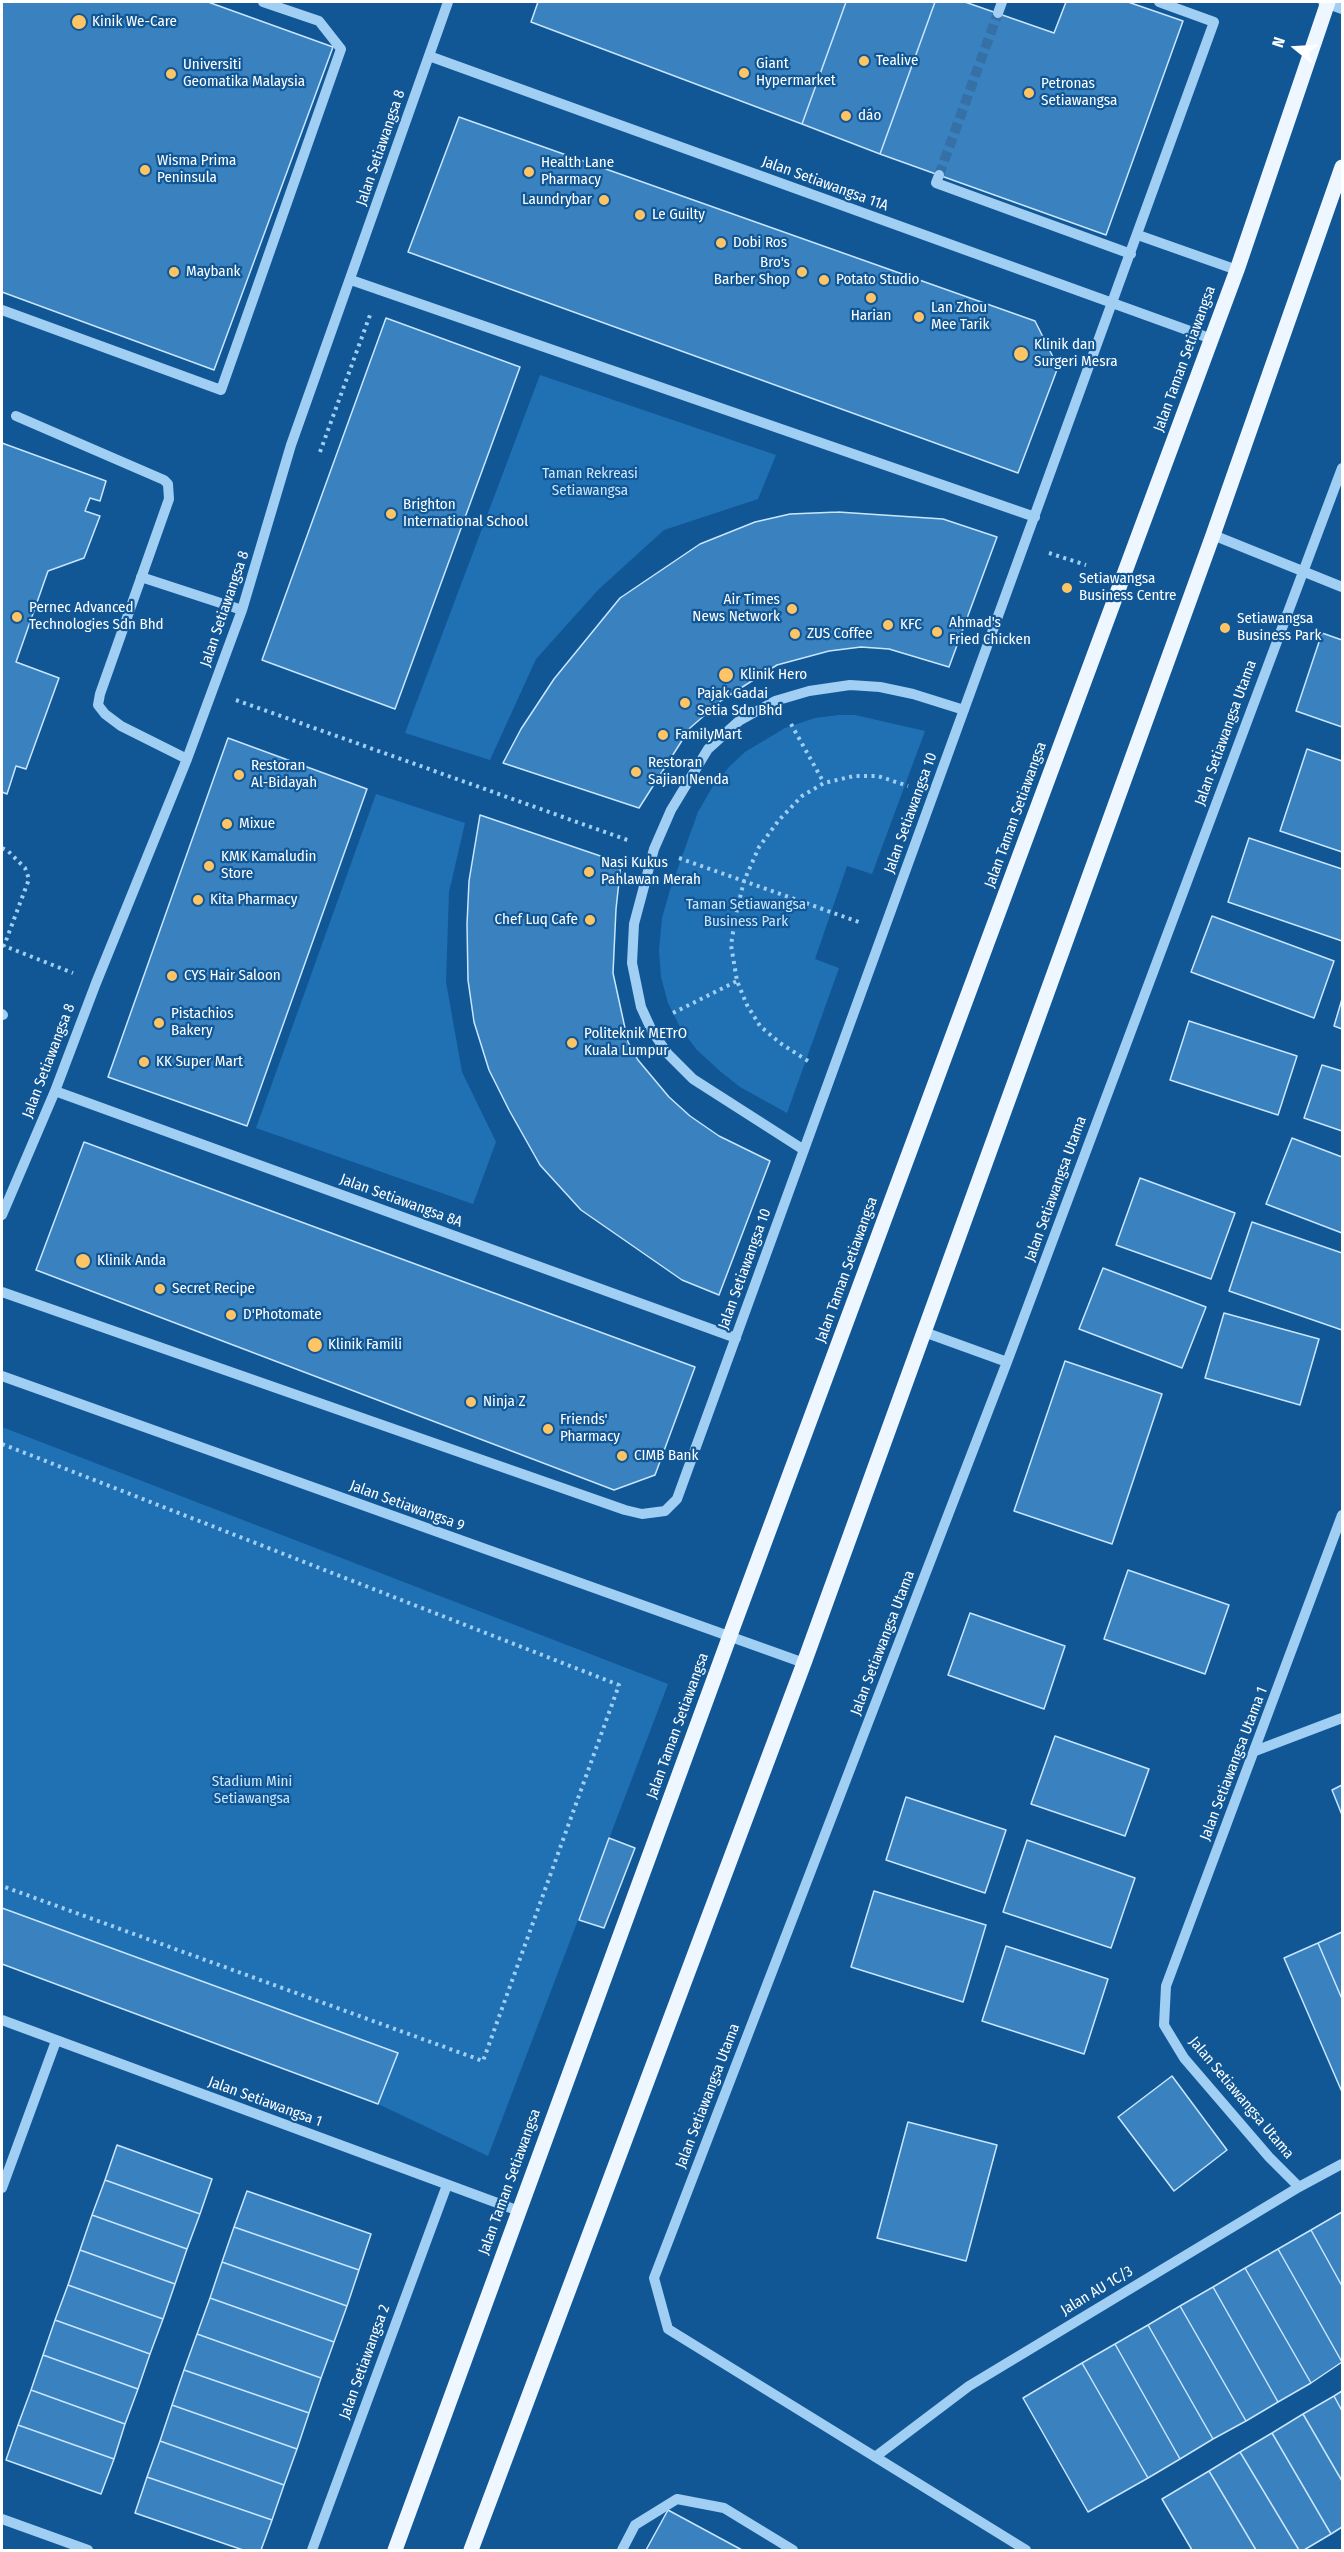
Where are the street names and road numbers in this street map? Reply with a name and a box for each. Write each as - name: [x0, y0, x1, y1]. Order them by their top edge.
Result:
- street label: Jalan Setiawangsa 8: [353, 88, 409, 208]
- street label: Jalan Setiawangsa 11A: [759, 153, 891, 215]
- street label: Jalan Taman Setiawangsa: [1150, 284, 1220, 434]
- street label: Jalan Setiawangsa 8: [197, 549, 253, 669]
- street label: Jalan Setiawangsa Utama: [1191, 658, 1261, 808]
- street label: Jalan Taman Setiawangsa: [981, 740, 1051, 890]
- street label: Jalan Setiawangsa 10: [881, 750, 941, 876]
- street label: Jalan Setiawangsa 8: [19, 1001, 79, 1121]
- street label: Jalan Setiawangsa Utama: [1021, 1114, 1091, 1264]
- street label: Jalan Setiawangsa 8A: [337, 1170, 465, 1232]
- street label: Jalan Taman Setiawangsa: [812, 1195, 882, 1345]
- street label: Jalan Setiawangsa 10: [715, 1206, 775, 1332]
- street label: Jalan Setiawangsa 9: [347, 1477, 467, 1535]
- street label: Jalan Setiawangsa Utama: [847, 1568, 919, 1718]
- street label: Jalan Taman Setiawangsa: [643, 1651, 713, 1801]
- street label: Jalan Setiawangsa Utama 1: [1196, 1685, 1272, 1843]
- street label: Jalan Setiawangsa Utama: [672, 2021, 744, 2171]
- street label: Jalan Setiawangsa Utama: [1185, 2033, 1297, 2163]
- street label: Jalan Setiawangsa 1: [206, 2073, 324, 2131]
- street label: Jalan Taman Setiawangsa: [475, 2107, 545, 2257]
- street label: Jalan AU 1C/3: [1058, 2262, 1136, 2320]
- street label: Jalan Setiawangsa 2: [336, 2302, 394, 2422]

